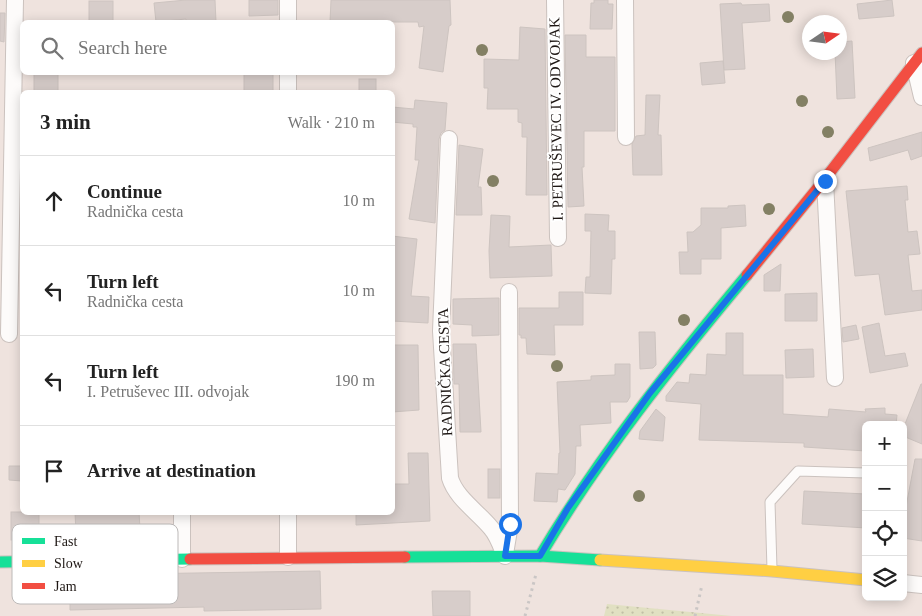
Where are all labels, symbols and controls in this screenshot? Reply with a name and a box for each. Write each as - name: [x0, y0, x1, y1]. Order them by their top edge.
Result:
- north arrow: [802, 15, 847, 60]
- street label: I. PETRUŠEVEC IV. ODVOJAK: [546, 17, 566, 221]
- search box: [20, 20, 395, 75]
- icon: search: [38, 34, 66, 62]
- text: Search here: [78, 37, 167, 58]
- text: 3 min: [40, 110, 91, 134]
- text: Walk · 210 m: [288, 114, 375, 131]
- route end: [814, 170, 837, 193]
- text: Continue: [87, 181, 162, 202]
- icon: ahead: [40, 187, 68, 215]
- text: 10 m: [343, 192, 375, 209]
- text: Radnička cesta: [87, 203, 183, 220]
- text: Turn left: [87, 271, 159, 292]
- icon: left: [40, 277, 68, 305]
- text: 10 m: [343, 282, 375, 299]
- text: Radnička cesta: [87, 293, 183, 310]
- street label: RADNIČKA CESTA: [435, 307, 455, 436]
- text: Turn left: [87, 361, 159, 382]
- icon: left: [40, 367, 68, 395]
- text: 190 m: [335, 372, 375, 389]
- text: I. Petruševec III. odvojak: [87, 383, 249, 400]
- map controls: [862, 421, 907, 601]
- button: +: [862, 421, 907, 466]
- icon: arrive: [40, 457, 68, 485]
- text: Arrive at destination: [87, 460, 256, 481]
- button: −: [862, 466, 907, 511]
- button: locate: [862, 511, 907, 556]
- route start: [499, 513, 522, 536]
- legend: [12, 524, 178, 604]
- text: Fast: [54, 534, 77, 549]
- text: Slow: [54, 556, 84, 571]
- button: layers: [862, 556, 907, 601]
- text: Jam: [54, 579, 77, 594]

